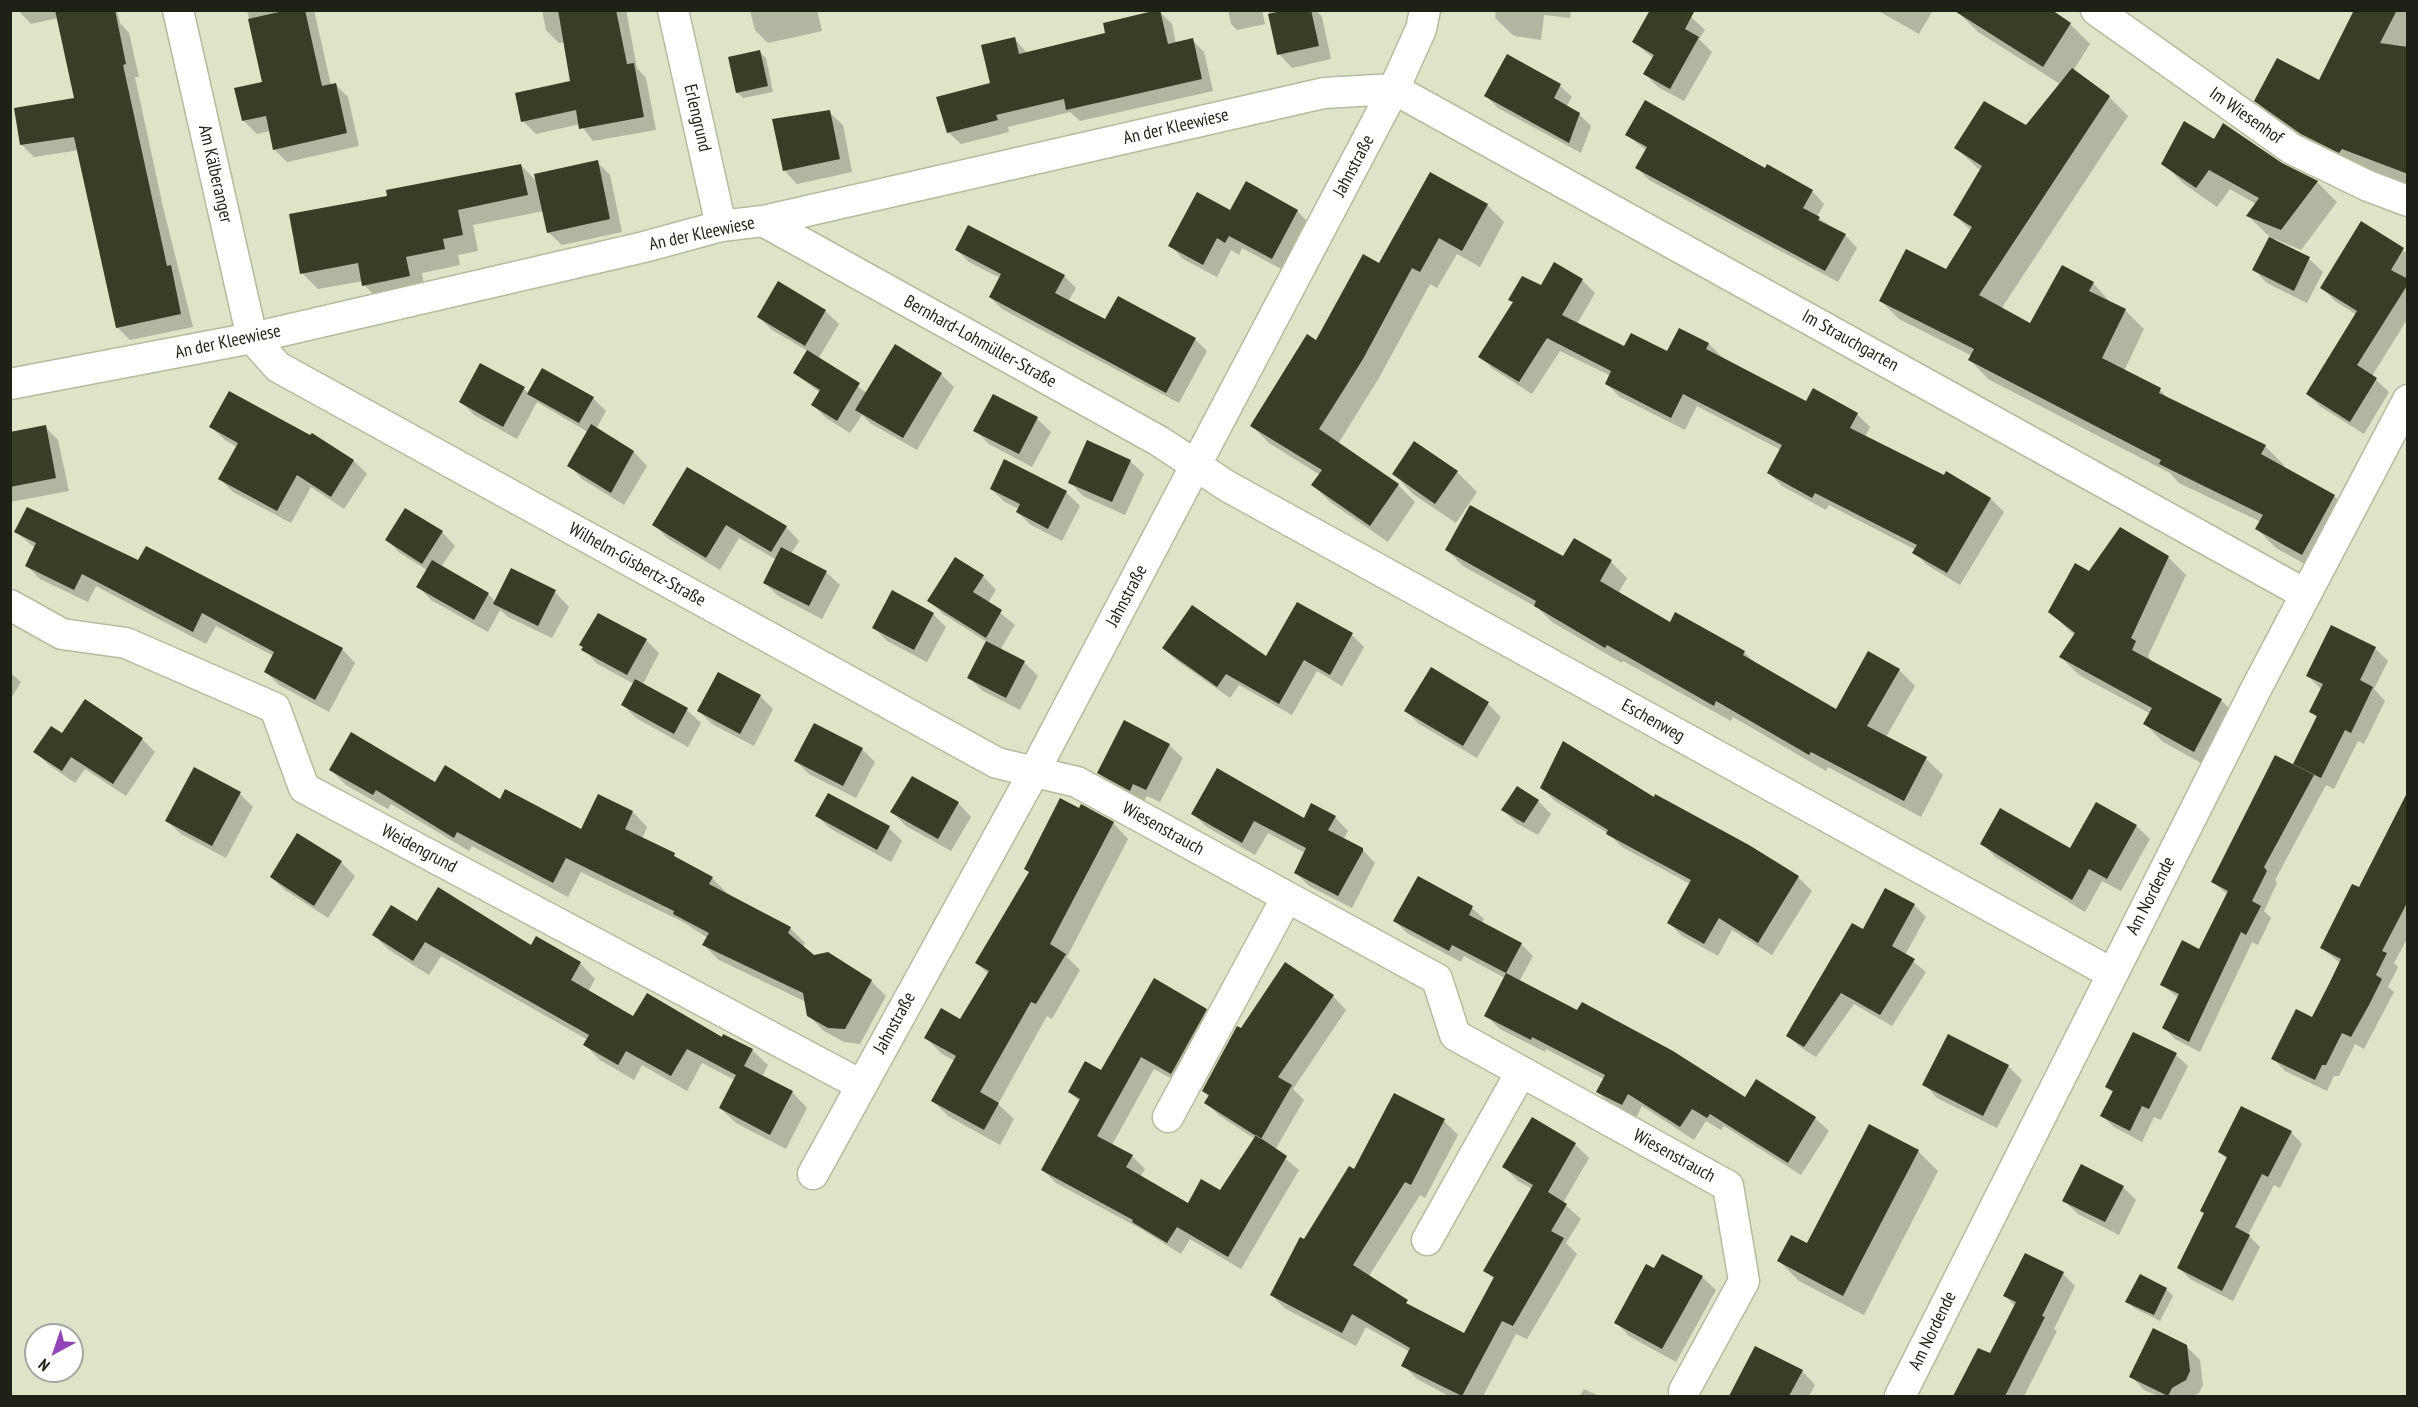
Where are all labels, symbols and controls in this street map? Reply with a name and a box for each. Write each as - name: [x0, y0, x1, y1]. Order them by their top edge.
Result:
- street label: Erlengrund: [679, 82, 715, 154]
- street label: Im Wiesenhof: [2205, 83, 2287, 149]
- street label: An der Kleewiese: [1121, 104, 1231, 150]
- street label: Am Kälberanger: [193, 123, 237, 225]
- street label: Jahnstraße: [1329, 131, 1379, 201]
- street label: An der Kleewiese: [647, 212, 757, 256]
- street label: Bernhard-Lohmüller-Straße: [900, 291, 1060, 393]
- street label: Im Strauchgarten: [1798, 306, 1902, 376]
- street label: An der Kleewiese: [173, 320, 283, 364]
- street label: Wilhelm-Gisbertz-Straße: [565, 518, 709, 612]
- street label: Jahnstraße: [1102, 561, 1152, 631]
- street label: Eschenweg: [1618, 695, 1688, 747]
- street label: Wiesenstrauch: [1118, 798, 1208, 860]
- street label: Weidengrund: [378, 820, 460, 878]
- street label: Am Nordende: [2122, 853, 2180, 939]
- street label: Jahnstraße: [869, 989, 921, 1057]
- street label: Wiesenstrauch: [1629, 1125, 1719, 1187]
- street label: Am Nordende: [1905, 1288, 1961, 1374]
- north arrow: [24, 1323, 84, 1383]
- text: N: [34, 1355, 53, 1376]

